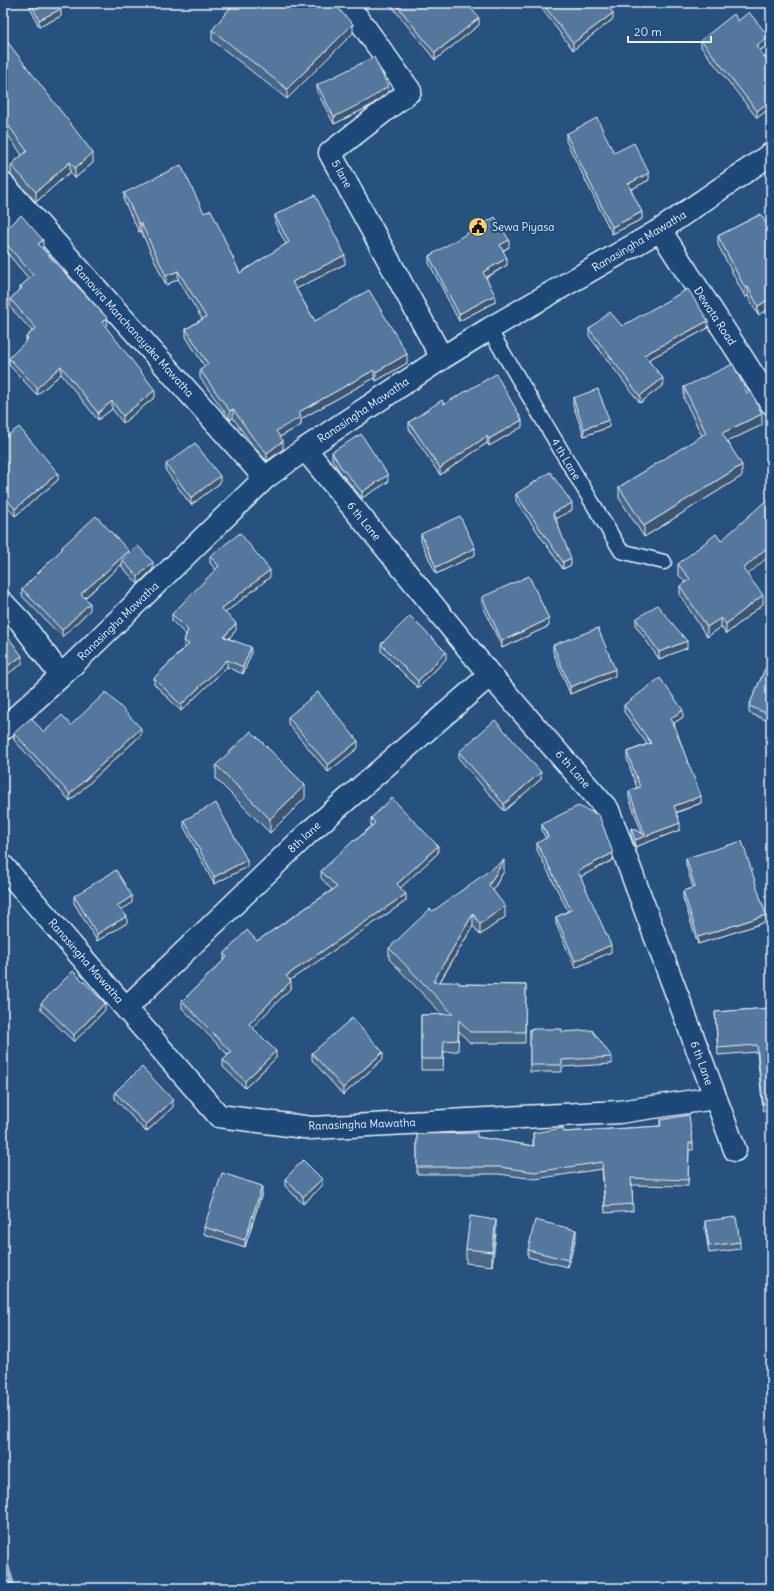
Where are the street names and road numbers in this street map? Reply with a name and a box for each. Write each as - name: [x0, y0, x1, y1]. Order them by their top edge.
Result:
- street label: 5 lane: [329, 157, 355, 191]
- street label: Ranasingha Mawatha: [589, 207, 689, 275]
- street label: Ranavira Manchanayaka Mawatha: [71, 262, 197, 400]
- street label: Dewata Road: [691, 284, 739, 348]
- street label: Ranasingha Mawatha: [315, 374, 411, 446]
- street label: 4 th Lane: [548, 436, 584, 482]
- street label: 6 th Lane: [344, 499, 384, 543]
- street label: Ranasingha Mawatha: [74, 579, 162, 663]
- street label: 6 th Lane: [553, 747, 593, 791]
- street label: 8th lane: [285, 818, 323, 856]
- street label: Ranasingha Mawatha: [45, 916, 127, 1006]
- street label: 6 th Lane: [688, 1039, 716, 1087]
- street label: Ranasingha Mawatha: [308, 1115, 416, 1133]

